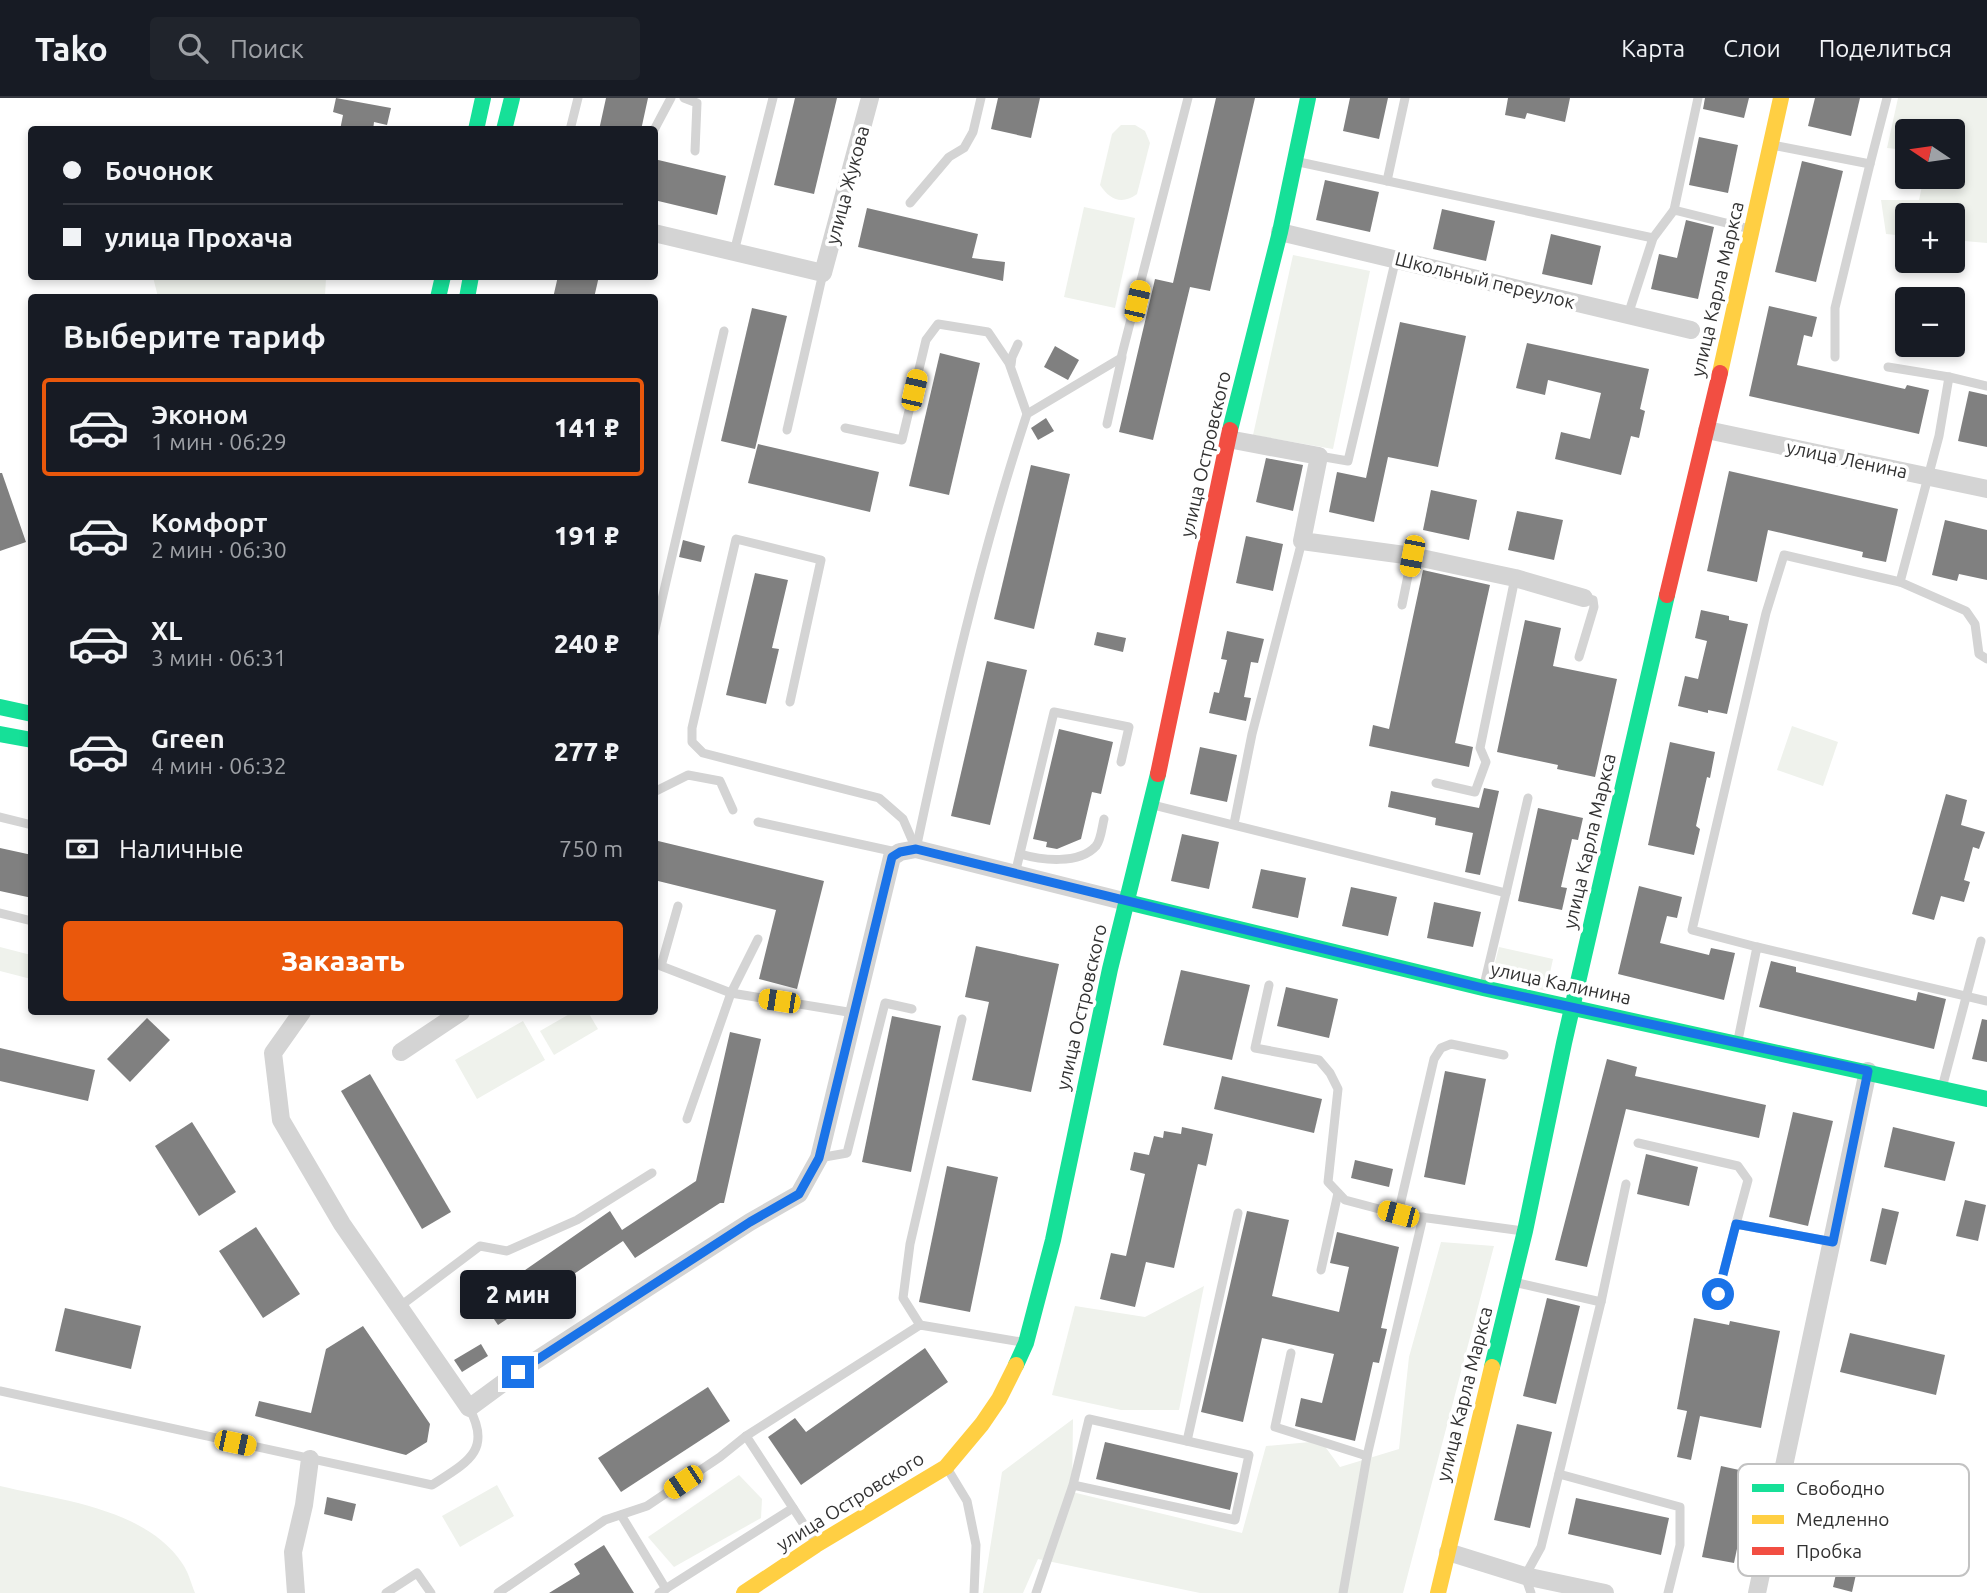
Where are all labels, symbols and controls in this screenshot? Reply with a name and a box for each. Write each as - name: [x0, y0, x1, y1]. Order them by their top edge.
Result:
- search box: [150, 17, 640, 80]
- icon: search: [174, 29, 212, 67]
- text: Tako: [35, 30, 108, 67]
- text: Поиск: [230, 34, 304, 63]
- text: Карта: [1621, 35, 1685, 62]
- text: Слои: [1723, 35, 1781, 62]
- text: Поделиться: [1819, 35, 1952, 62]
- north arrow: [1895, 119, 1965, 189]
- map controls: [1895, 119, 1965, 357]
- street label: улица Жукова: [821, 123, 873, 247]
- text: Бочoнок: [105, 156, 213, 185]
- street label: улица Карла Маркса: [1686, 199, 1748, 379]
- button: +: [1895, 203, 1965, 273]
- text: улица Прохача: [105, 223, 293, 252]
- street label: Школьный переулок: [1393, 247, 1577, 313]
- car: [1123, 278, 1152, 324]
- button: −: [1895, 287, 1965, 357]
- text: Выберите тариф: [63, 318, 326, 354]
- car: [900, 367, 929, 413]
- street label: улица Островского: [1175, 369, 1235, 539]
- icon: car: [67, 396, 130, 459]
- text: Эконом: [151, 400, 248, 429]
- text: 141 ₽: [554, 413, 619, 442]
- text: 1 мин · 06:29: [151, 429, 287, 454]
- street label: улица Ленина: [1784, 435, 1910, 483]
- icon: car: [67, 504, 130, 567]
- text: Комфорт: [151, 508, 267, 537]
- text: 191 ₽: [554, 521, 619, 550]
- car: [1398, 533, 1427, 579]
- text: 2 мин · 06:30: [151, 537, 287, 562]
- icon: car: [67, 612, 130, 675]
- text: XL: [151, 616, 182, 645]
- text: 240 ₽: [554, 629, 619, 658]
- text: 3 мин · 06:31: [151, 645, 287, 670]
- icon: car: [67, 720, 130, 783]
- text: Green: [151, 724, 225, 753]
- text: 277 ₽: [554, 737, 619, 766]
- street label: улица Карла Маркса: [1558, 751, 1620, 931]
- text: 4 мин · 06:32: [151, 753, 287, 778]
- icon: cash: [63, 830, 101, 868]
- text: Наличные: [119, 834, 244, 863]
- text: 750 m: [559, 836, 623, 861]
- button: Заказать: [63, 921, 623, 1001]
- street label: улица Островского: [1051, 922, 1111, 1092]
- street label: улица Калинина: [1489, 957, 1633, 1009]
- car: [757, 987, 802, 1015]
- car: [1375, 1198, 1422, 1230]
- callout: 2 мин: [460, 1270, 576, 1320]
- route start: [1702, 1278, 1734, 1310]
- text: 2 мин: [486, 1282, 550, 1307]
- street label: улица Карла Маркса: [1432, 1304, 1496, 1484]
- route end: [502, 1356, 534, 1388]
- car: [213, 1428, 258, 1458]
- street label: улица Островского: [772, 1447, 928, 1555]
- car: [660, 1462, 707, 1502]
- legend: [1738, 1464, 1969, 1576]
- text: Свободно: [1796, 1477, 1885, 1499]
- text: Медленно: [1796, 1508, 1889, 1530]
- text: Пробка: [1796, 1540, 1862, 1562]

